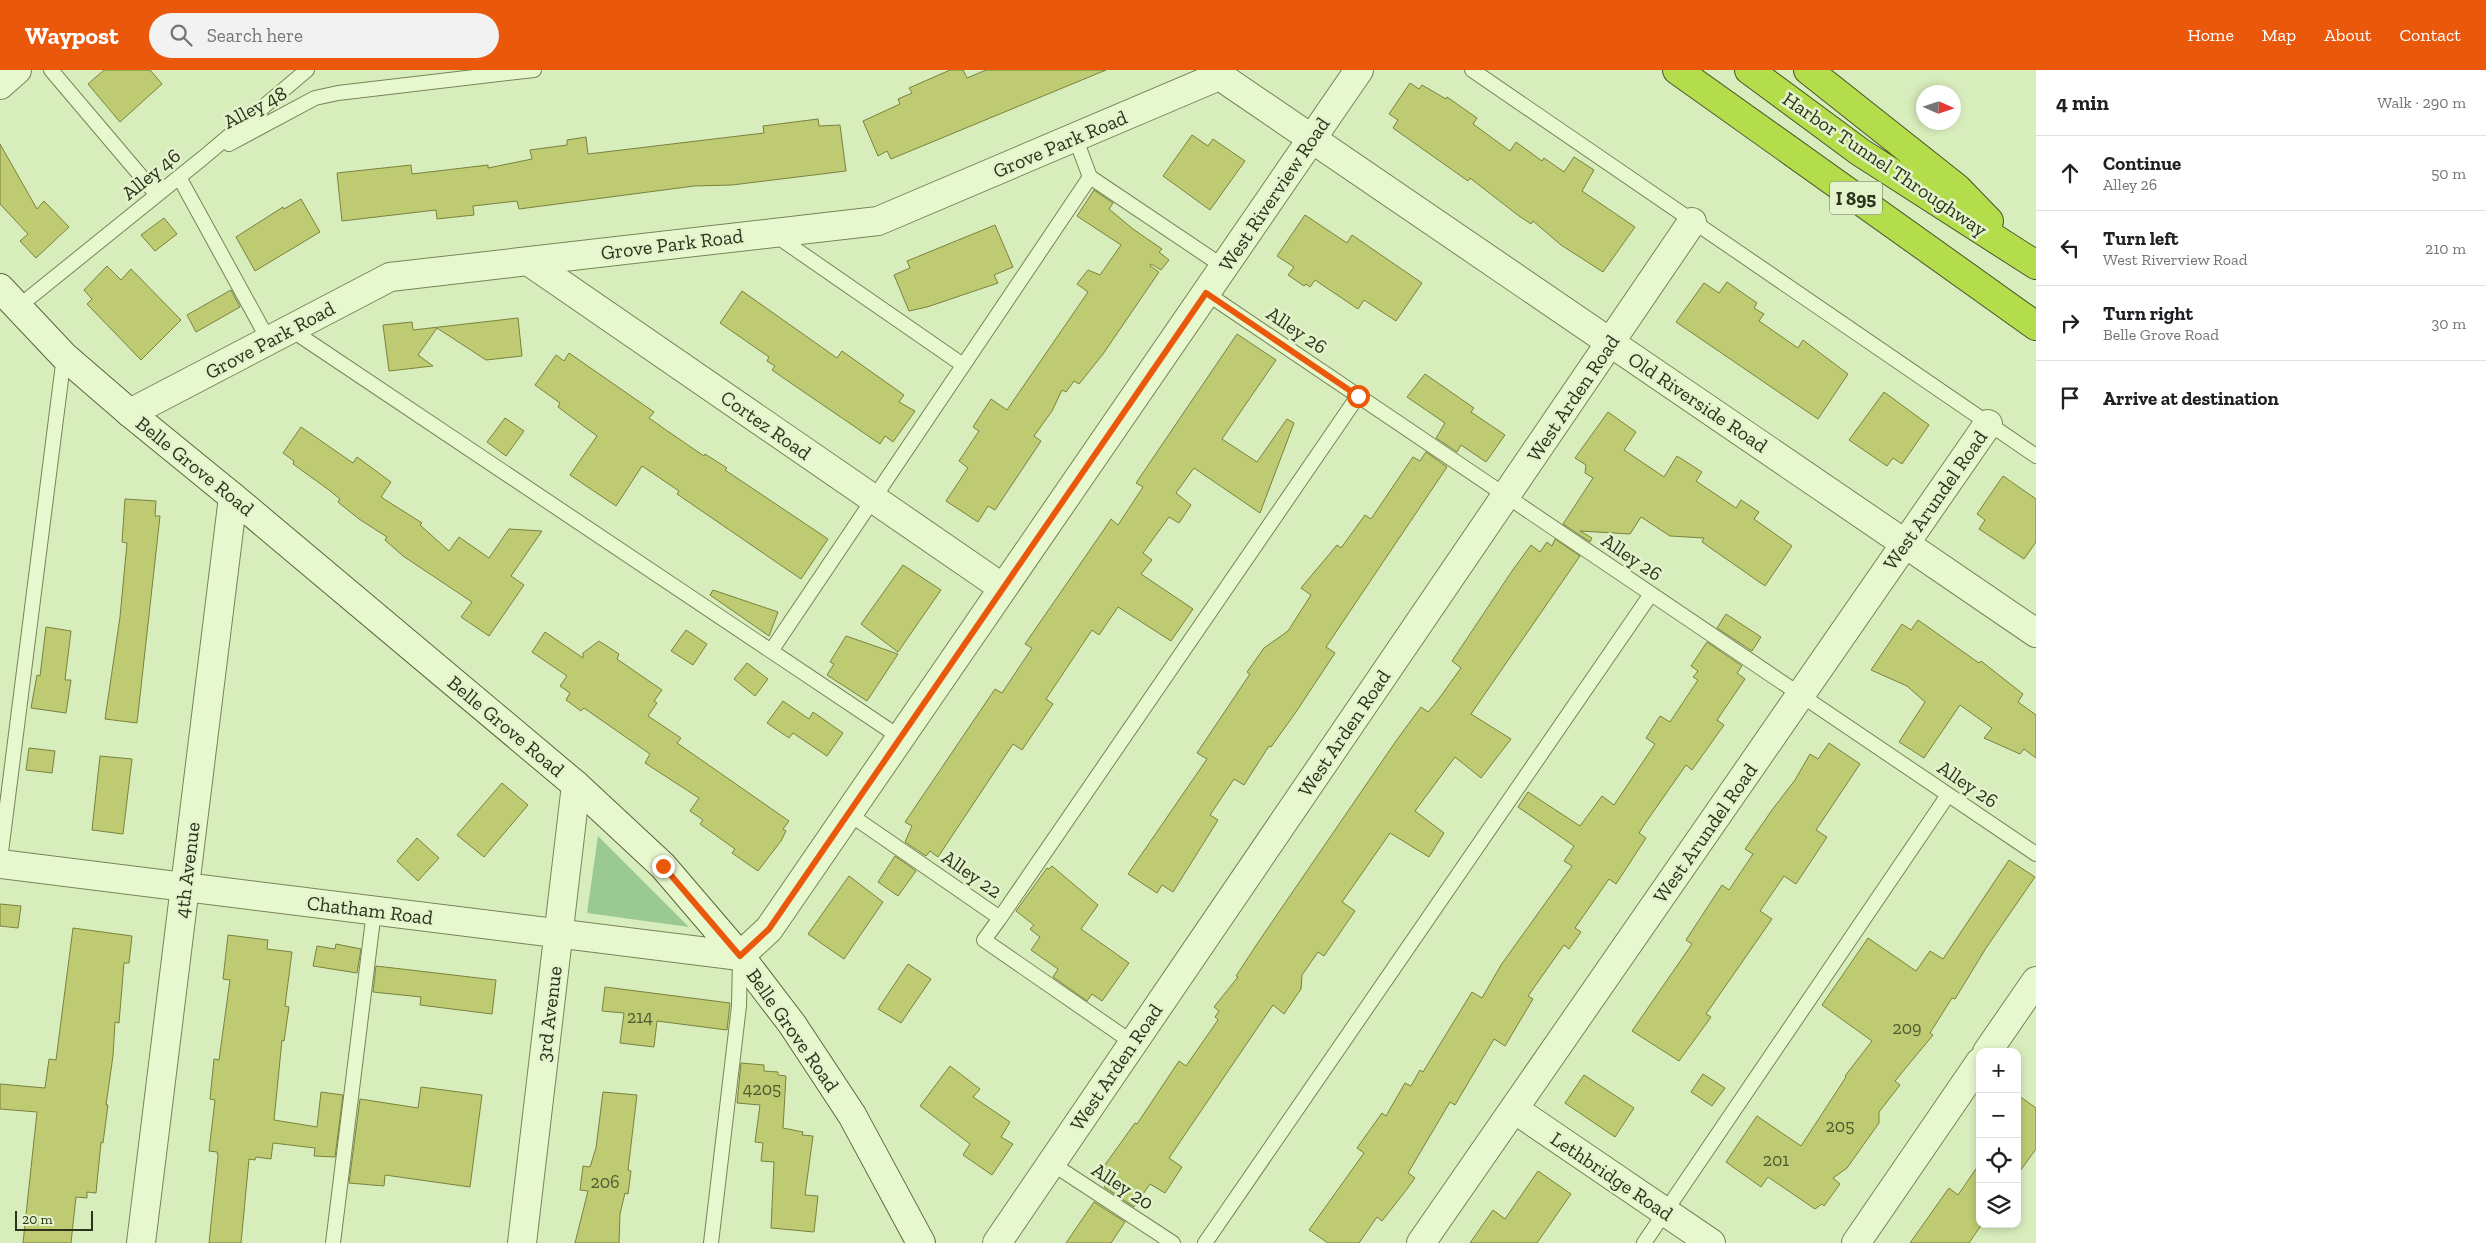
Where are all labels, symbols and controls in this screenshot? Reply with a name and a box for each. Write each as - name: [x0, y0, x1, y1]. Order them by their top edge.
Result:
- search box: [149, 13, 499, 58]
- text: Waypost: [25, 21, 119, 50]
- icon: search: [167, 21, 195, 49]
- text: Search here: [207, 24, 303, 47]
- text: Home: [2187, 24, 2234, 46]
- text: Map: [2262, 24, 2296, 46]
- text: About: [2324, 24, 2371, 46]
- text: Contact: [2399, 24, 2461, 46]
- street label: Alley 48: [219, 80, 291, 134]
- north arrow: [1916, 85, 1961, 130]
- street label: Harbor Tunnel Throughway: [1778, 86, 1993, 242]
- text: 4 min: [2056, 90, 2109, 115]
- text: Walk · 290 m: [2377, 93, 2466, 112]
- street label: Grove Park Road: [989, 105, 1131, 183]
- street label: West Riverview Road: [1214, 112, 1334, 276]
- street label: Alley 46: [117, 143, 185, 205]
- text: Continue: [2103, 152, 2181, 175]
- icon: ahead: [2056, 159, 2084, 187]
- text: 50 m: [2431, 164, 2466, 183]
- text: Alley 26: [2103, 175, 2157, 194]
- road number: I 895: [1830, 182, 1882, 214]
- street label: Grove Park Road: [599, 223, 745, 265]
- text: Turn left: [2103, 227, 2178, 250]
- icon: left: [2056, 234, 2084, 262]
- text: 210 m: [2425, 239, 2466, 258]
- text: West Riverview Road: [2103, 250, 2247, 269]
- street label: Grove Park Road: [201, 296, 339, 384]
- street label: Alley 26: [1262, 301, 1332, 359]
- text: Turn right: [2103, 302, 2193, 325]
- icon: right: [2056, 309, 2084, 337]
- text: 30 m: [2432, 314, 2466, 333]
- text: Belle Grove Road: [2103, 325, 2219, 344]
- street label: West Arden Road: [1522, 330, 1624, 466]
- street label: Old Riverside Road: [1624, 347, 1772, 457]
- icon: arrive: [2056, 384, 2084, 412]
- street label: Cortez Road: [716, 385, 816, 465]
- route start: [1347, 385, 1370, 408]
- text: Arrive at destination: [2103, 387, 2279, 410]
- street label: Belle Grove Road: [131, 411, 259, 521]
- street label: West Arundel Road: [1878, 426, 1992, 574]
- street label: Alley 26: [1597, 528, 1667, 586]
- street label: West Arden Road: [1293, 665, 1395, 801]
- street label: Belle Grove Road: [443, 670, 569, 782]
- street label: Alley 26: [1933, 755, 2003, 813]
- street label: West Arundel Road: [1648, 759, 1762, 907]
- street label: 4th Avenue: [169, 821, 205, 919]
- street label: Alley 22: [937, 845, 1007, 903]
- route end: [652, 855, 675, 878]
- street label: Chatham Road: [306, 890, 434, 930]
- street label: Belle Grove Road: [742, 964, 844, 1096]
- street label: 3rd Avenue: [531, 965, 567, 1063]
- street label: West Arden Road: [1065, 999, 1167, 1135]
- house number: 214: [627, 1006, 653, 1028]
- house number: 209: [1892, 1017, 1922, 1039]
- map controls: [1976, 1048, 2021, 1228]
- button: +: [1976, 1048, 2021, 1093]
- house number: 4205: [743, 1078, 781, 1100]
- button: −: [1976, 1093, 2021, 1138]
- house number: 205: [1826, 1115, 1854, 1137]
- street label: Lethbridge Road: [1546, 1126, 1678, 1226]
- button: locate: [1976, 1138, 2021, 1183]
- house number: 201: [1763, 1149, 1789, 1171]
- street label: Alley 20: [1088, 1157, 1158, 1215]
- house number: 206: [590, 1171, 620, 1193]
- button: layers: [1976, 1183, 2021, 1228]
- scale bar: [15, 1208, 92, 1231]
- text: 20 m: [22, 1211, 53, 1228]

